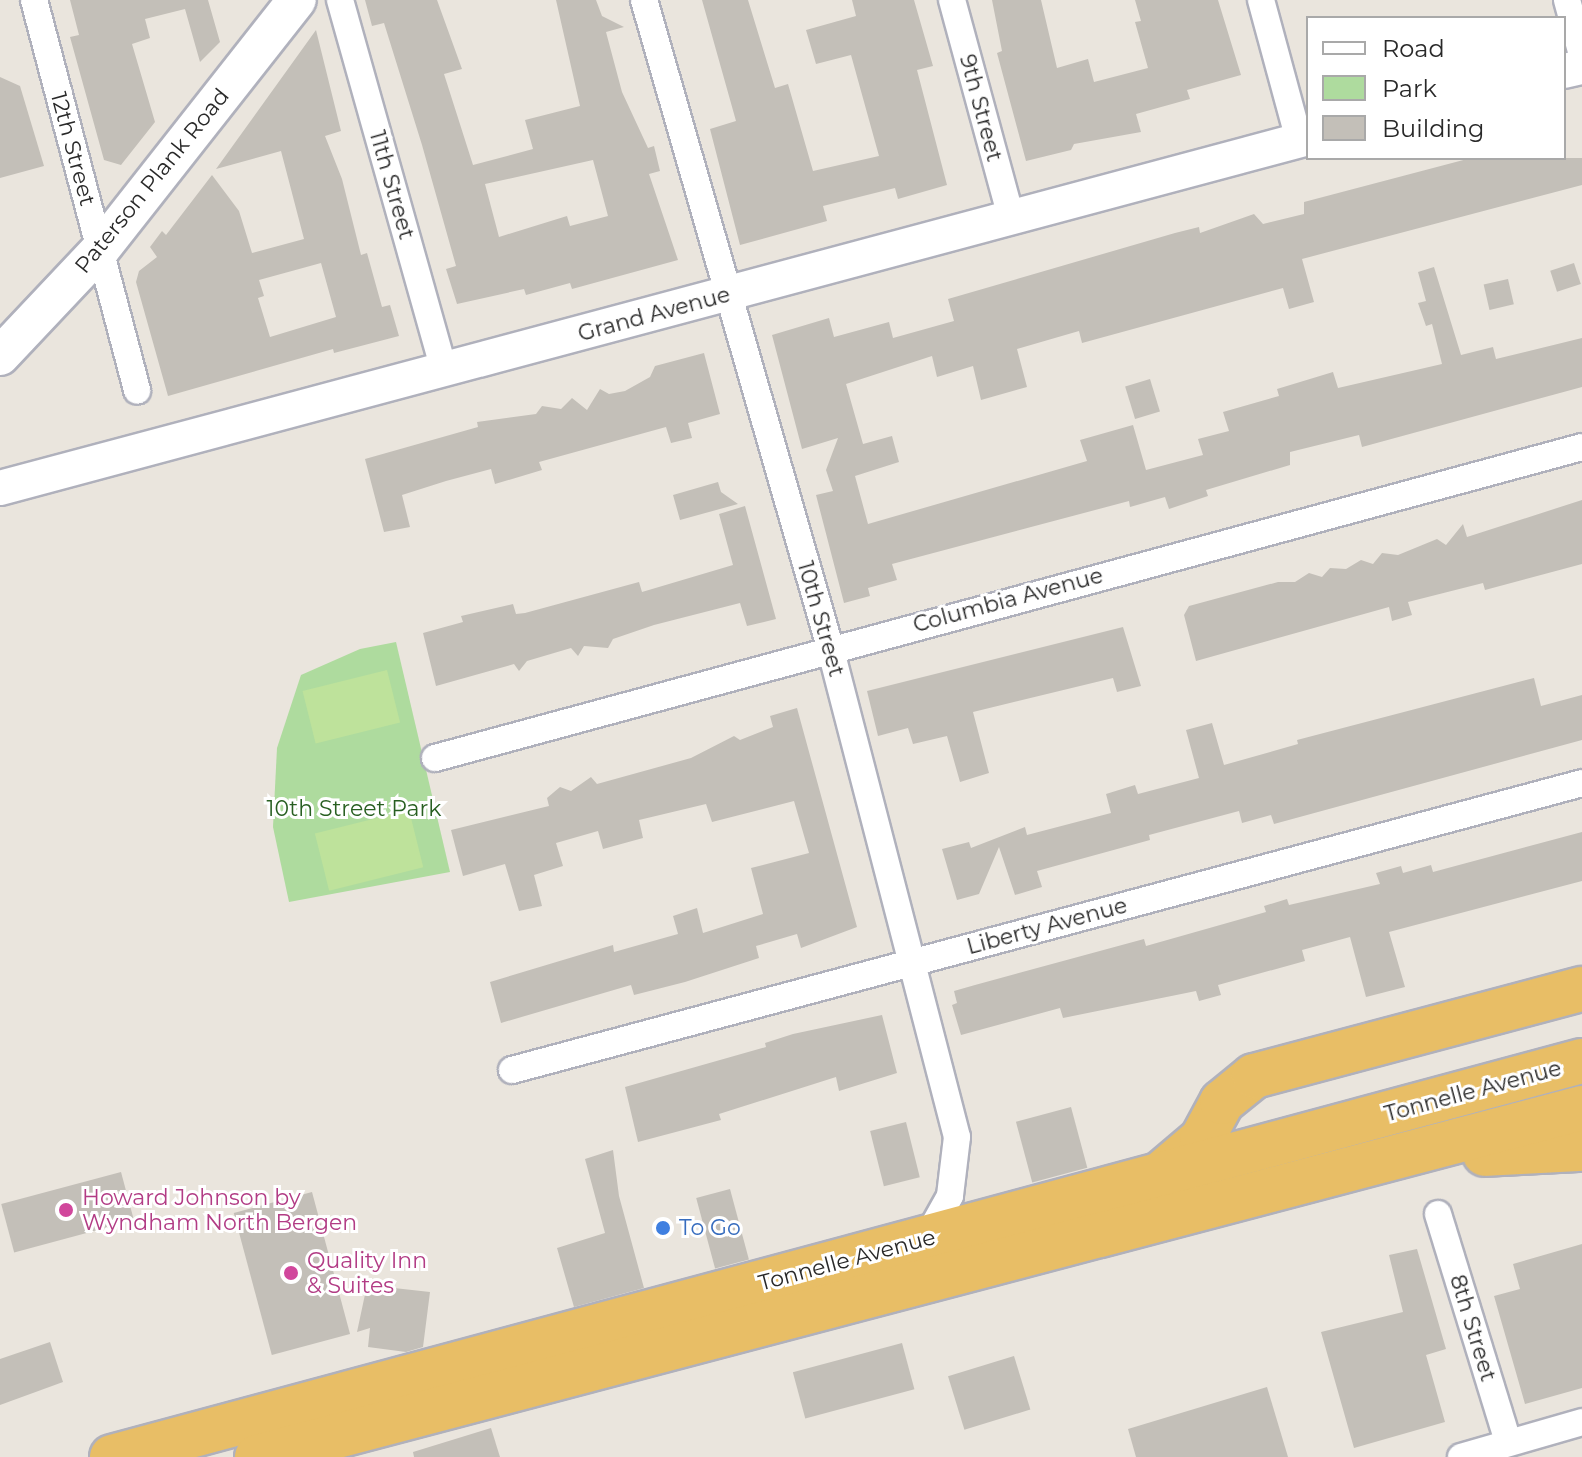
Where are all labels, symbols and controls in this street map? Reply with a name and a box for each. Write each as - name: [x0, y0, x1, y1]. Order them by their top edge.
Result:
- legend: [1306, 16, 1566, 160]
- text: Road: [1382, 34, 1445, 63]
- street label: 9th Street: [954, 52, 1008, 164]
- text: Park: [1382, 74, 1437, 103]
- street label: Paterson Plank Road: [69, 83, 235, 279]
- street label: 12th Street: [45, 89, 101, 209]
- text: Building: [1382, 114, 1485, 143]
- street label: 11th Street: [364, 128, 420, 242]
- street label: Grand Avenue: [575, 281, 733, 347]
- street label: 10th Street: [792, 558, 850, 680]
- street label: Columbia Avenue: [910, 562, 1106, 638]
- park label: 10th Street Park: [267, 796, 441, 822]
- street label: Liberty Avenue: [964, 892, 1130, 960]
- street label: Tonnelle Avenue: [1382, 1055, 1564, 1127]
- place label: Howard Johnson by Wyndham North Bergen: [82, 1184, 357, 1236]
- marker: Howard Johnson by Wyndham North Bergen: [57, 1201, 75, 1219]
- place label: To Go: [679, 1215, 741, 1241]
- marker: To Go: [654, 1219, 672, 1237]
- street label: Tonnelle Avenue: [756, 1224, 938, 1296]
- place label: Quality Inn & Suites: [307, 1247, 427, 1298]
- marker: Quality Inn & Suites: [282, 1264, 300, 1282]
- street label: 8th Street: [1444, 1271, 1502, 1385]

